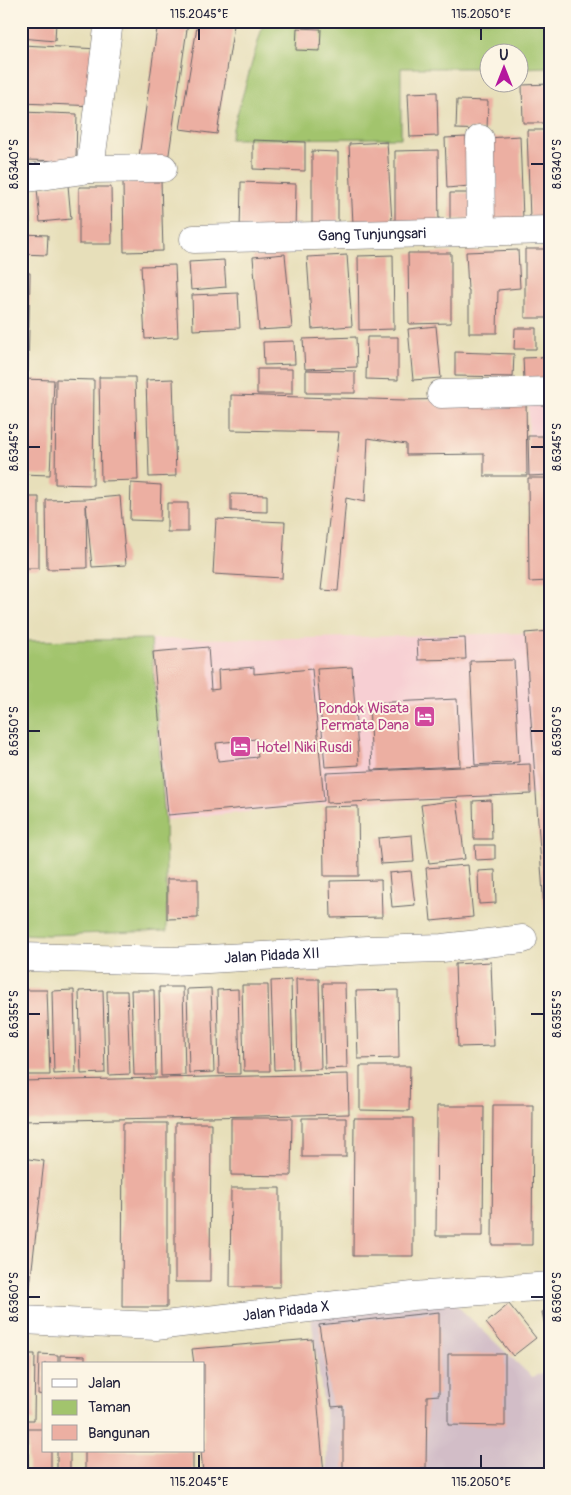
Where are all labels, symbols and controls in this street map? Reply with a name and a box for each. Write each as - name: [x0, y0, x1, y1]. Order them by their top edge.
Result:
- text: 115.2045°E: [170, 7, 228, 22]
- text: 115.2050°E: [451, 7, 511, 22]
- north arrow: [478, 42, 528, 92]
- text: U: [499, 47, 509, 64]
- text: 8.6340°S: [7, 139, 22, 189]
- text: 8.6340°S: [550, 139, 565, 189]
- street label: Gang Tunjungsari: [318, 224, 427, 245]
- text: 8.6345°S: [7, 423, 22, 471]
- text: 8.6345°S: [550, 423, 565, 471]
- place label: Pondok Wisata Permata Dana: [318, 699, 409, 735]
- hotel icon: Pondok Wisata Permata Dana: [413, 705, 437, 729]
- text: 8.6350°S: [7, 706, 22, 756]
- text: 8.6350°S: [550, 706, 565, 756]
- hotel icon: Hotel Niki Rusdi: [228, 735, 252, 759]
- place label: Hotel Niki Rusdi: [256, 738, 352, 757]
- street label: Jalan Pidada XII: [223, 943, 320, 968]
- text: 8.6355°S: [7, 990, 22, 1038]
- text: 8.6355°S: [550, 990, 565, 1038]
- text: 8.6360°S: [7, 1272, 22, 1322]
- text: 8.6360°S: [550, 1272, 565, 1322]
- street label: Jalan Pidada X: [241, 1296, 331, 1325]
- legend: [42, 1362, 205, 1452]
- text: Jalan: [88, 1374, 121, 1393]
- text: Taman: [88, 1398, 131, 1417]
- text: Bangunan: [88, 1424, 150, 1443]
- text: 115.2045°E: [170, 1475, 228, 1490]
- text: 115.2050°E: [451, 1475, 511, 1490]

